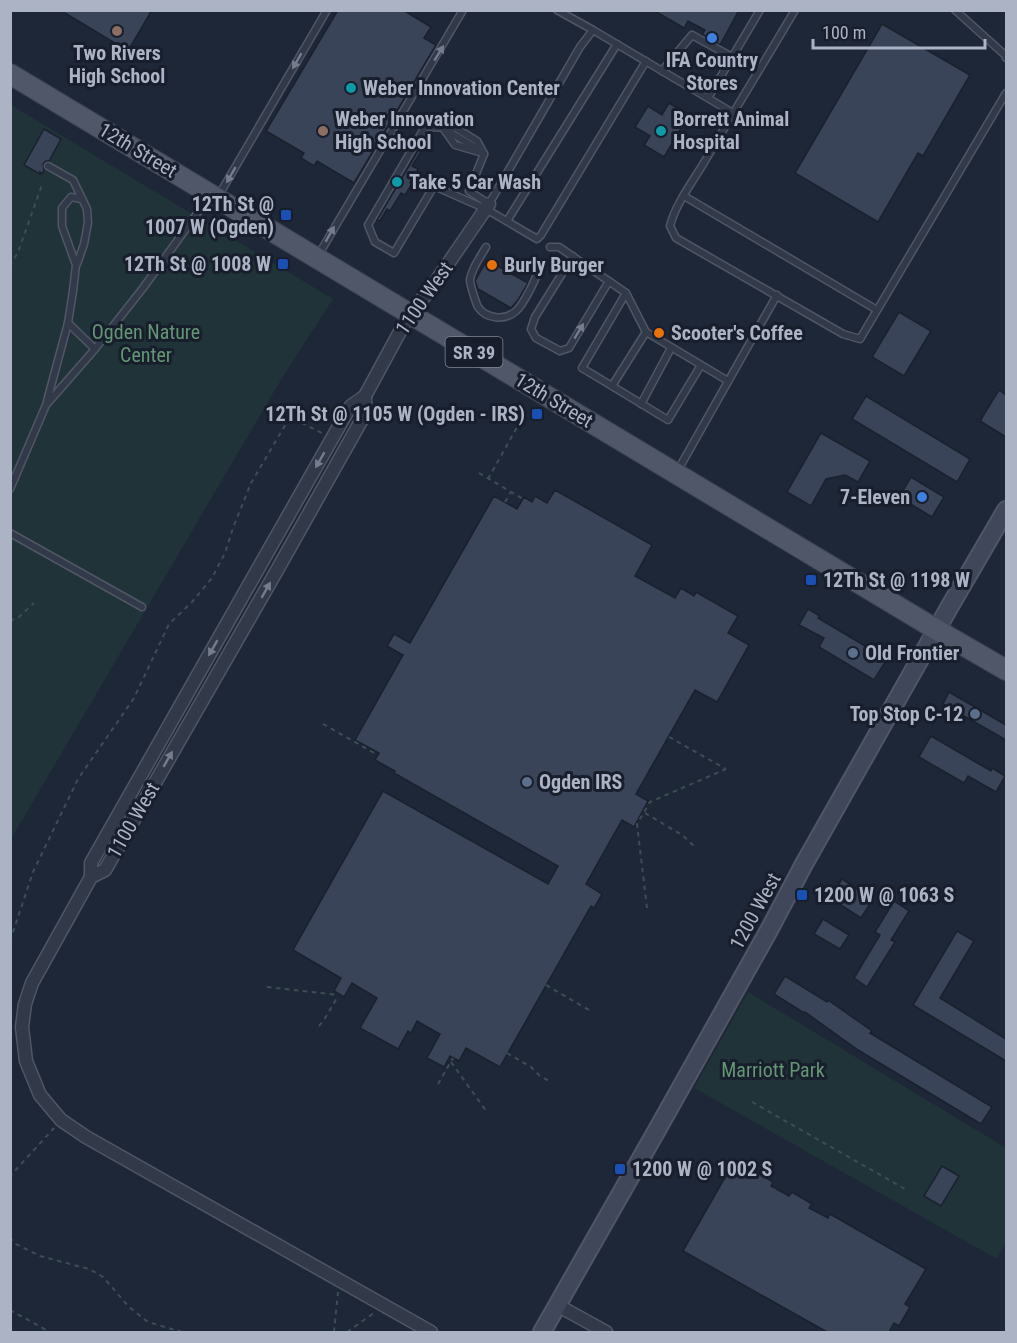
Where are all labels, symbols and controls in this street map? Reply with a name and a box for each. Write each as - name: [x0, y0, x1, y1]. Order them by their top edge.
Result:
- scale bar: [813, 12, 986, 50]
- text: 100 m: [822, 22, 866, 43]
- marker: Two Rivers High School: [110, 24, 124, 38]
- marker: IFA Country Stores: [705, 31, 719, 45]
- place label: Two Rivers High School: [69, 41, 165, 88]
- one-way arrow: [433, 45, 444, 61]
- place label: IFA Country Stores: [666, 48, 758, 95]
- one-way arrow: [292, 53, 302, 70]
- place label: Weber Innovation Center: [363, 76, 560, 100]
- marker: Weber Innovation Center: [344, 81, 358, 95]
- place label: Weber Innovation High School: [335, 107, 474, 154]
- place label: Borrett Animal Hospital: [673, 107, 789, 154]
- street label: 12th Street: [95, 117, 181, 183]
- marker: Weber Innovation High School: [316, 124, 330, 138]
- marker: Borrett Animal Hospital: [654, 124, 668, 138]
- one-way arrow: [225, 167, 236, 183]
- place label: Take 5 Car Wash: [409, 170, 541, 194]
- marker: Take 5 Car Wash: [390, 175, 404, 189]
- place label: 12Th St @ 1007 W (Ogden): [145, 192, 274, 239]
- marker: 12Th St @ 1007 W (Ogden): [279, 208, 293, 222]
- one-way arrow: [325, 226, 336, 242]
- place label: 12Th St @ 1008 W: [124, 252, 271, 276]
- place label: Burly Burger: [504, 253, 604, 277]
- marker: 12Th St @ 1008 W: [276, 257, 290, 271]
- street label: 1100 West: [390, 257, 458, 339]
- marker: Burly Burger: [485, 258, 499, 272]
- park label: Ogden Nature Center: [92, 320, 200, 367]
- place label: Scooter's Coffee: [671, 321, 803, 345]
- one-way arrow: [574, 323, 585, 339]
- marker: Scooter's Coffee: [652, 326, 666, 340]
- road number: SR 39: [446, 337, 502, 367]
- street label: 12th Street: [511, 367, 597, 433]
- place label: 12Th St @ 1105 W (Ogden - IRS): [265, 402, 525, 426]
- marker: 12Th St @ 1105 W (Ogden - IRS): [530, 407, 544, 421]
- one-way arrow: [315, 452, 325, 469]
- place label: 7-Eleven: [840, 485, 910, 509]
- marker: 7-Eleven: [915, 490, 929, 504]
- place label: 12Th St @ 1198 W: [823, 568, 970, 592]
- marker: 12Th St @ 1198 W: [804, 573, 818, 587]
- one-way arrow: [260, 582, 271, 598]
- one-way arrow: [207, 640, 218, 656]
- place label: Old Frontier: [865, 641, 960, 665]
- marker: Old Frontier: [846, 646, 860, 660]
- place label: Top Stop C-12: [850, 702, 963, 726]
- marker: Top Stop C-12: [968, 707, 982, 721]
- one-way arrow: [163, 750, 173, 767]
- place label: Ogden IRS: [539, 770, 623, 794]
- marker: Ogden IRS: [520, 775, 534, 789]
- street label: 1100 West: [102, 778, 164, 862]
- street label: 1200 West: [724, 869, 786, 953]
- place label: 1200 W @ 1063 S: [814, 883, 955, 907]
- marker: 1200 W @ 1063 S: [795, 888, 809, 902]
- park label: Marriott Park: [721, 1058, 825, 1082]
- place label: 1200 W @ 1002 S: [632, 1157, 773, 1181]
- marker: 1200 W @ 1002 S: [613, 1162, 627, 1176]

